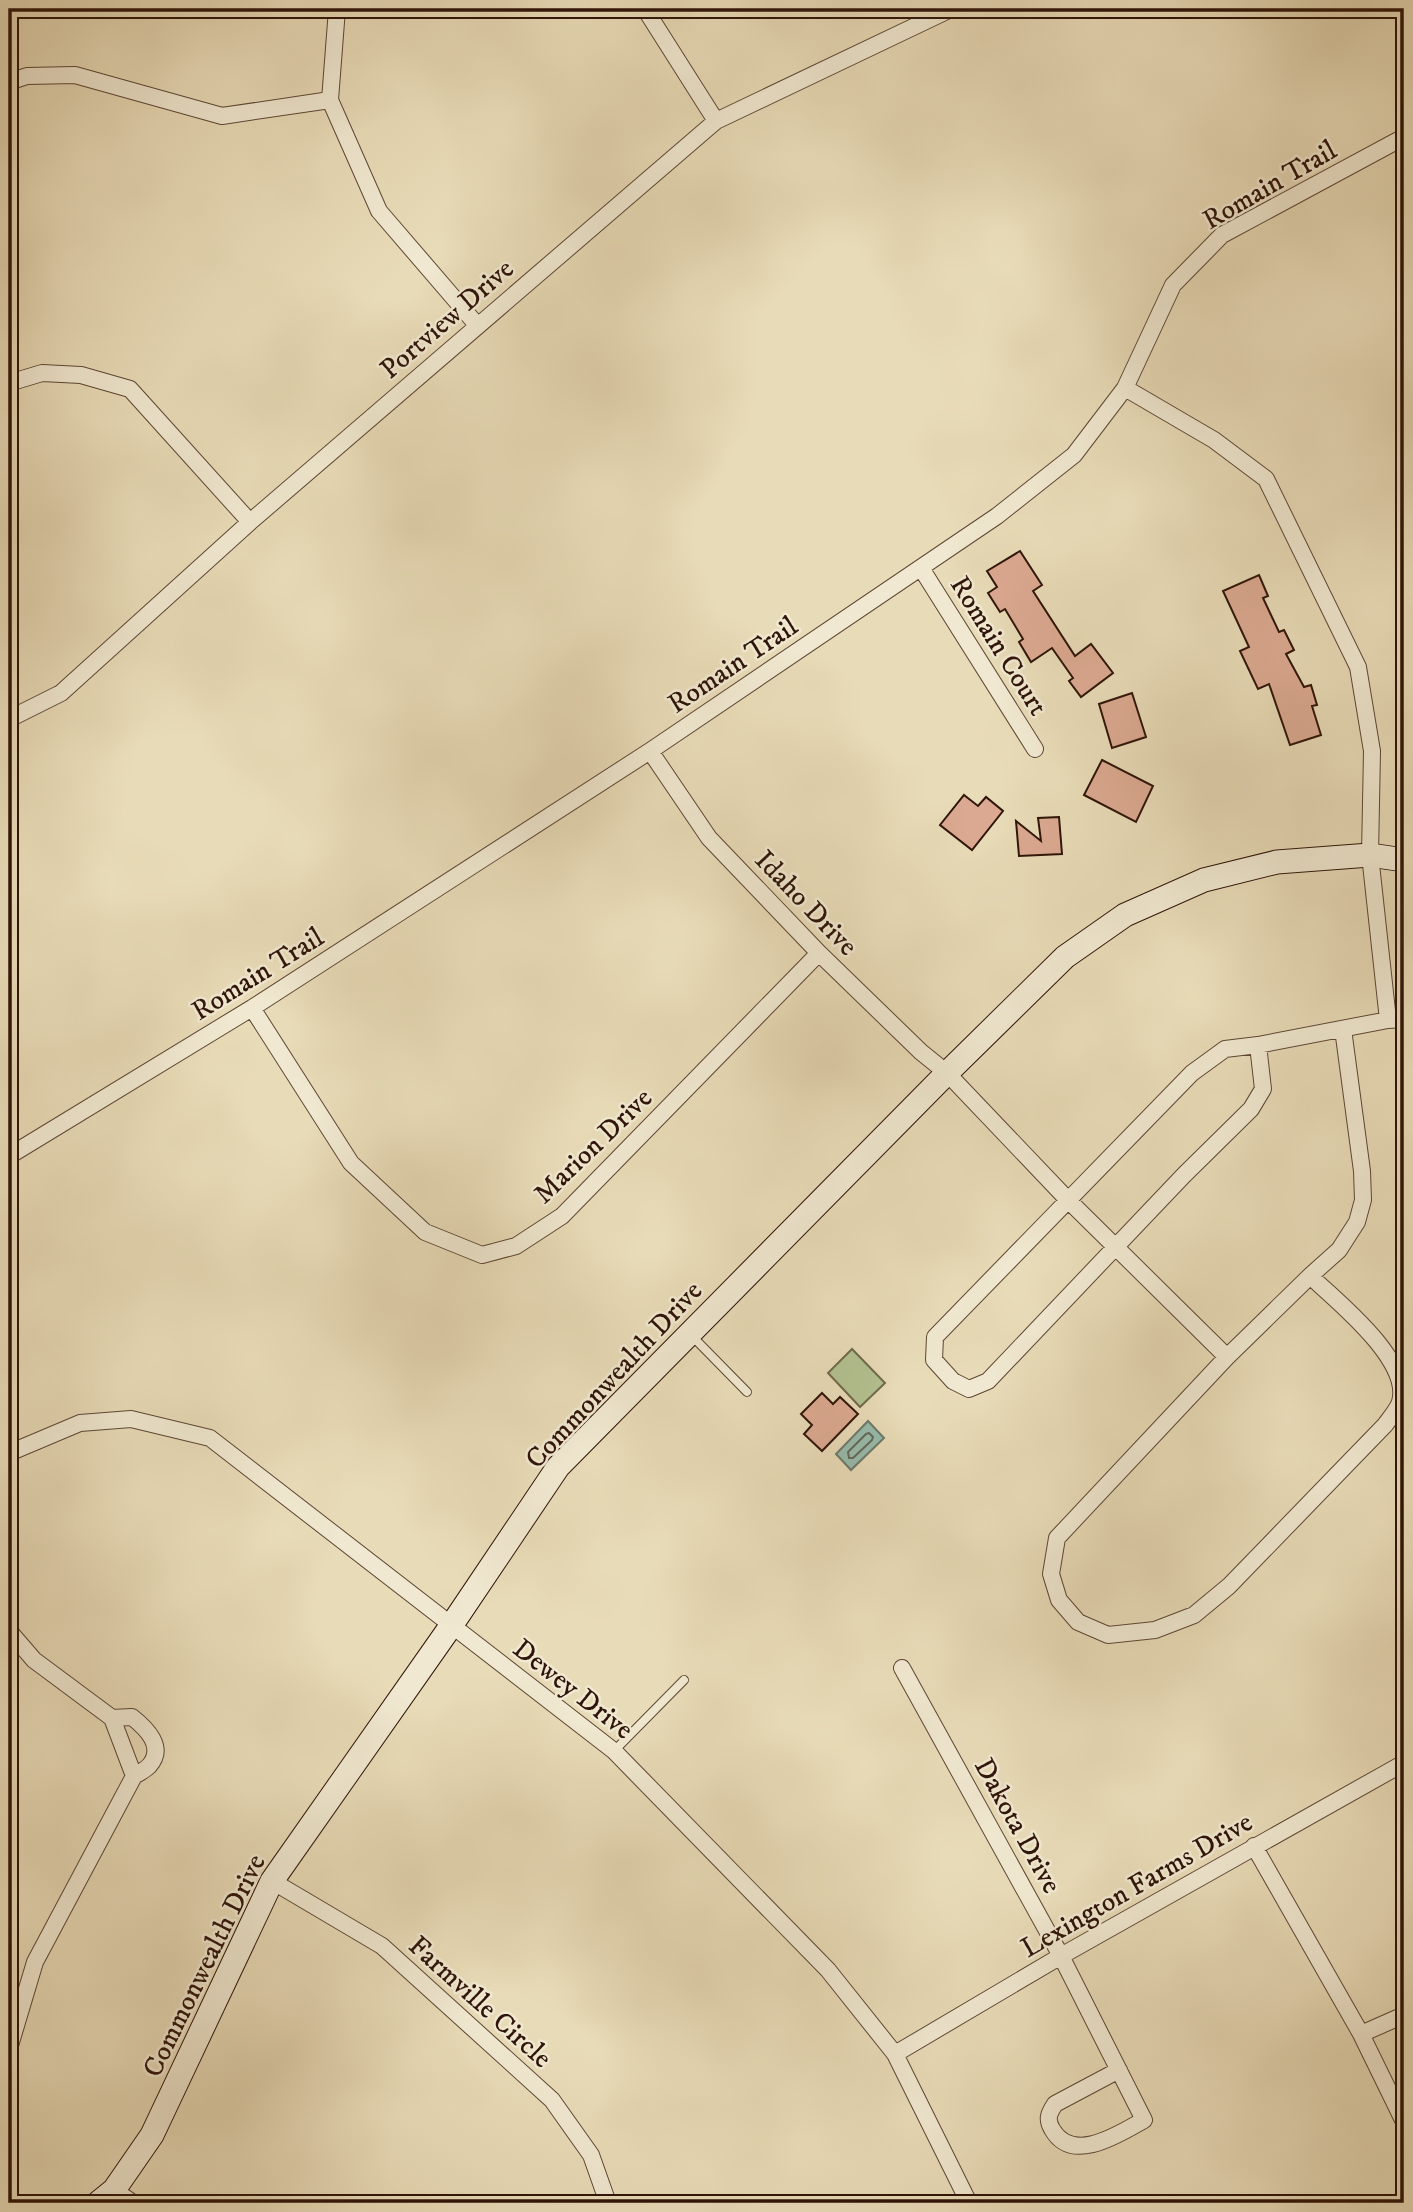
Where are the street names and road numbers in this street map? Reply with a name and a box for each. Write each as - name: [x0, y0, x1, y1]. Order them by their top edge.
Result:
- street label: Romain Trail: [1196, 133, 1344, 238]
- street label: Portview Drive: [373, 251, 521, 387]
- street label: Romain Court: [942, 570, 1055, 722]
- street label: Romain Trail: [661, 609, 805, 721]
- street label: Idaho Drive: [747, 843, 865, 963]
- street label: Romain Trail: [185, 920, 331, 1029]
- street label: Marion Drive: [526, 1081, 660, 1211]
- street label: Commonwealth Drive: [518, 1274, 710, 1476]
- street label: Dewey Drive: [506, 1631, 640, 1747]
- street label: Dakota Drive: [966, 1752, 1069, 1899]
- street label: Lexington Farms Drive: [1015, 1805, 1259, 1966]
- street label: Commonwealth Drive: [135, 1848, 274, 2083]
- street label: Farmville Circle: [401, 1928, 559, 2076]

